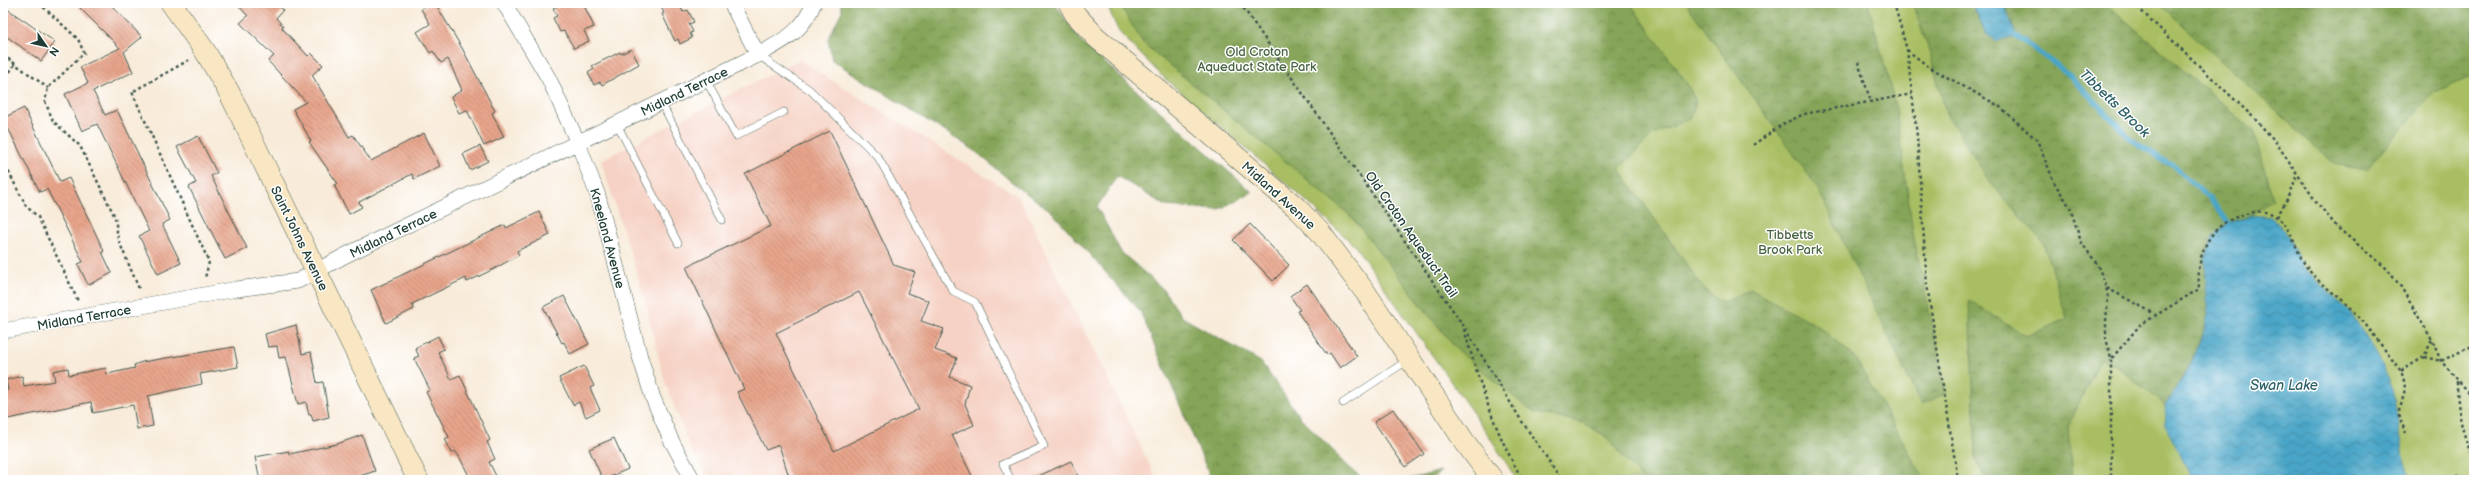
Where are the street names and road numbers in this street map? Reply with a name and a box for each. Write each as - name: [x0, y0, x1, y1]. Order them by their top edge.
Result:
- street label: Midland Terrace: [638, 64, 731, 120]
- street label: Midland Avenue: [1238, 158, 1319, 233]
- street label: Old Croton Aqueduct Trail: [1362, 168, 1461, 301]
- street label: Saint Johns Avenue: [267, 184, 331, 294]
- street label: Kneeland Avenue: [586, 186, 628, 290]
- street label: Midland Terrace: [347, 206, 440, 262]
- street label: Midland Terrace: [36, 302, 133, 334]

